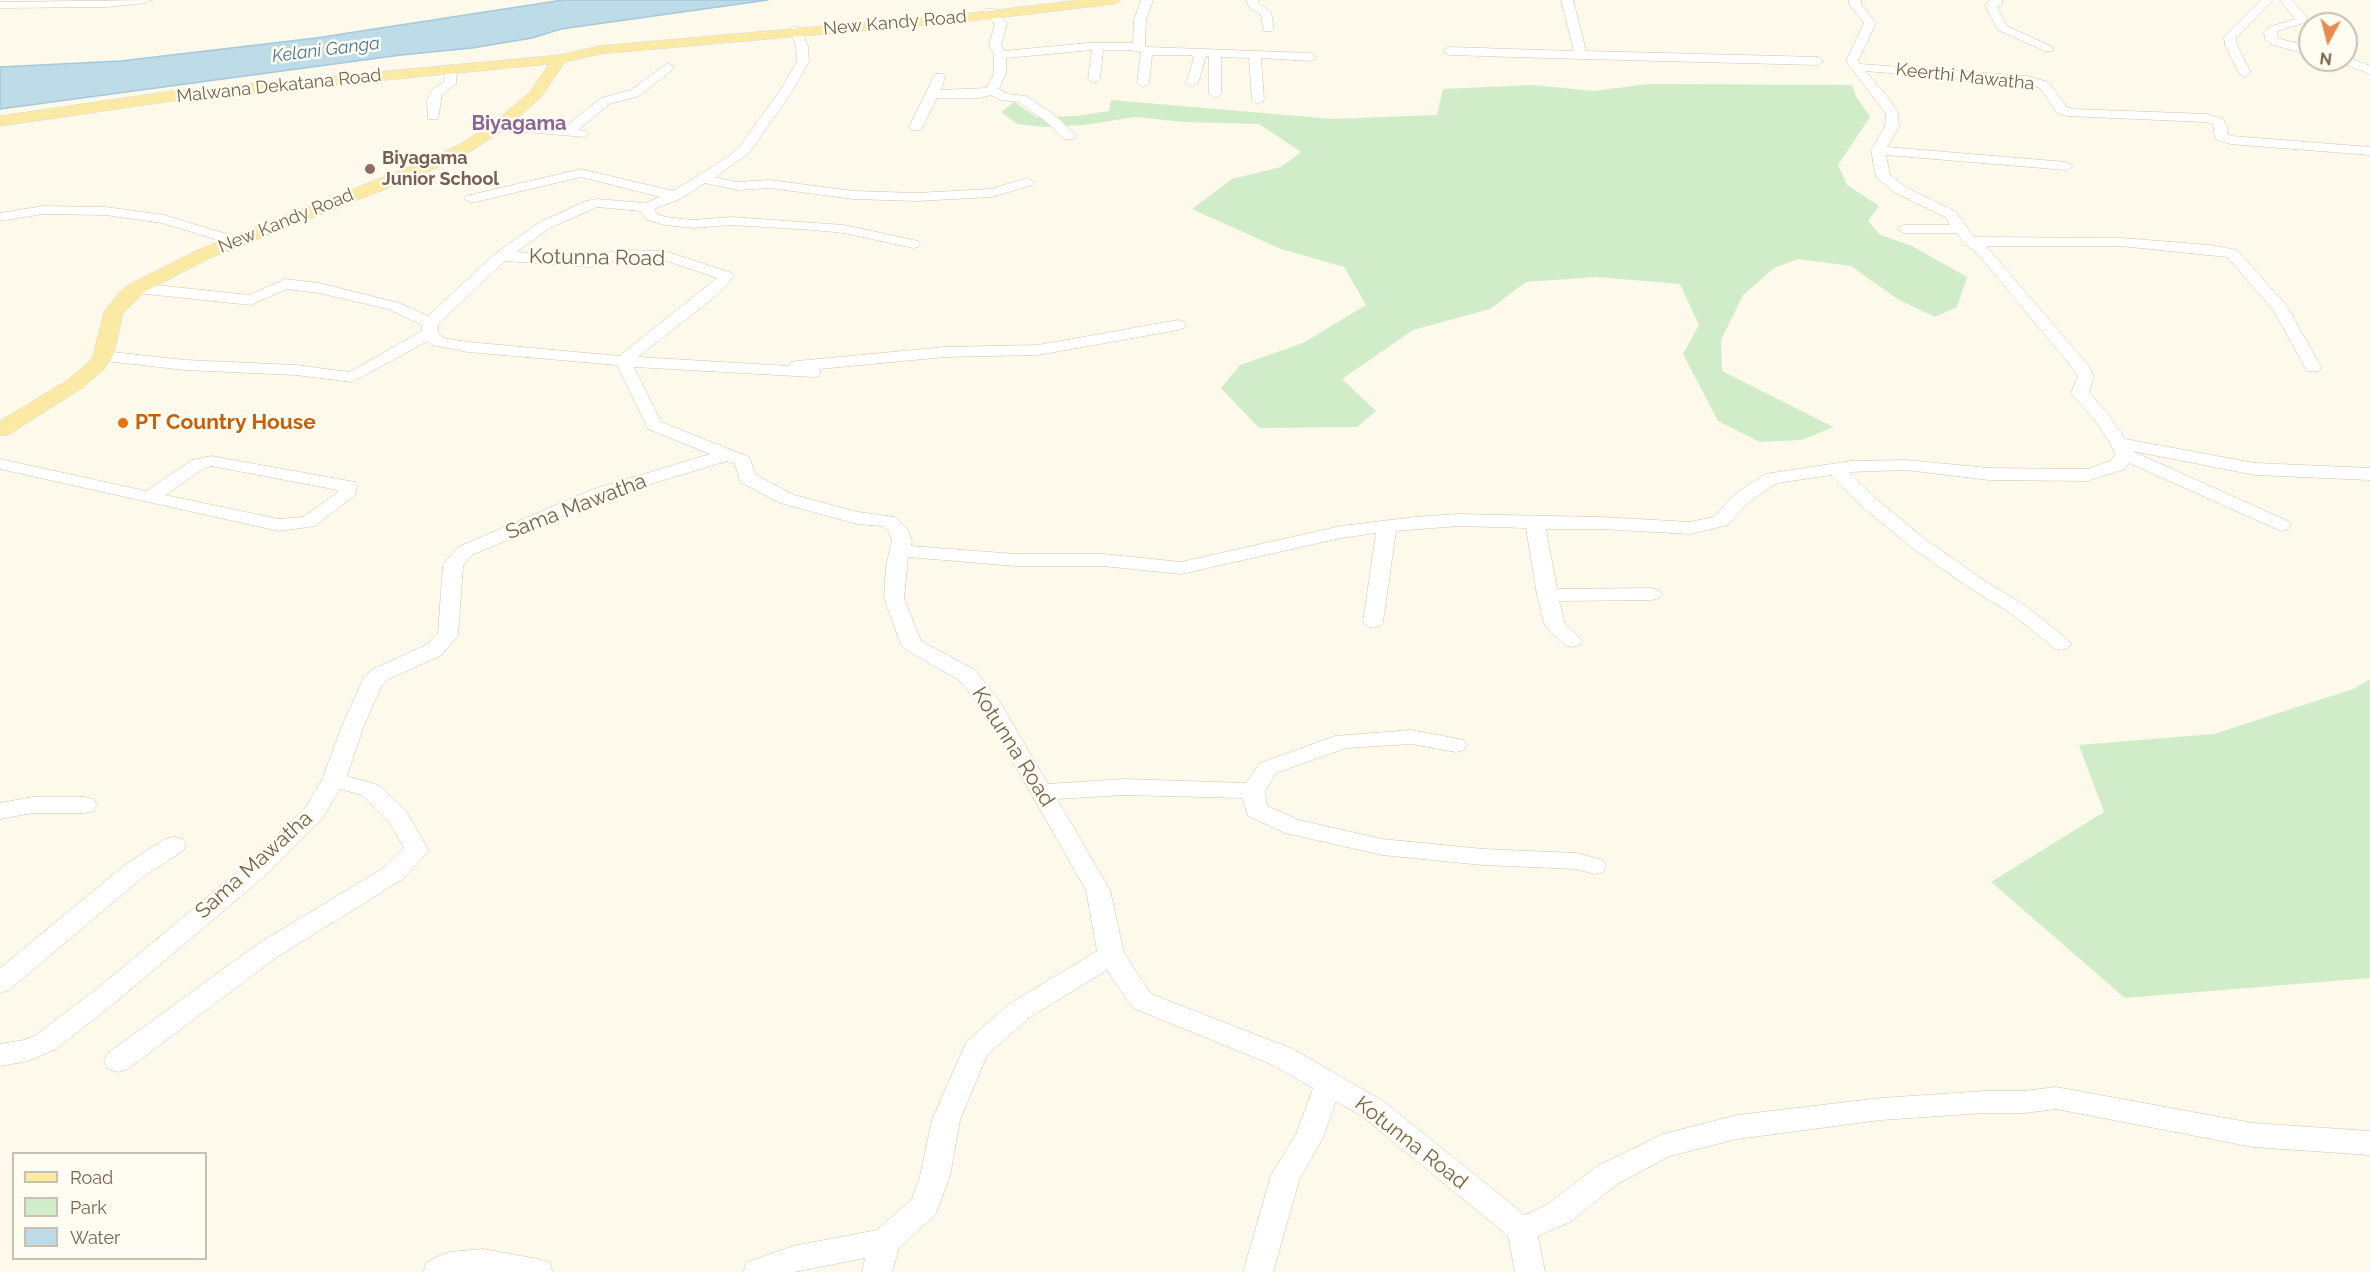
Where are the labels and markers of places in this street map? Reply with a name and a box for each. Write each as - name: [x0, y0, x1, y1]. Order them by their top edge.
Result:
- place label: Biyagama Junior School: [382, 148, 499, 190]
- marker: Biyagama Junior School: [363, 162, 377, 176]
- place label: PT Country House: [135, 410, 316, 436]
- marker: PT Country House: [116, 416, 130, 430]

